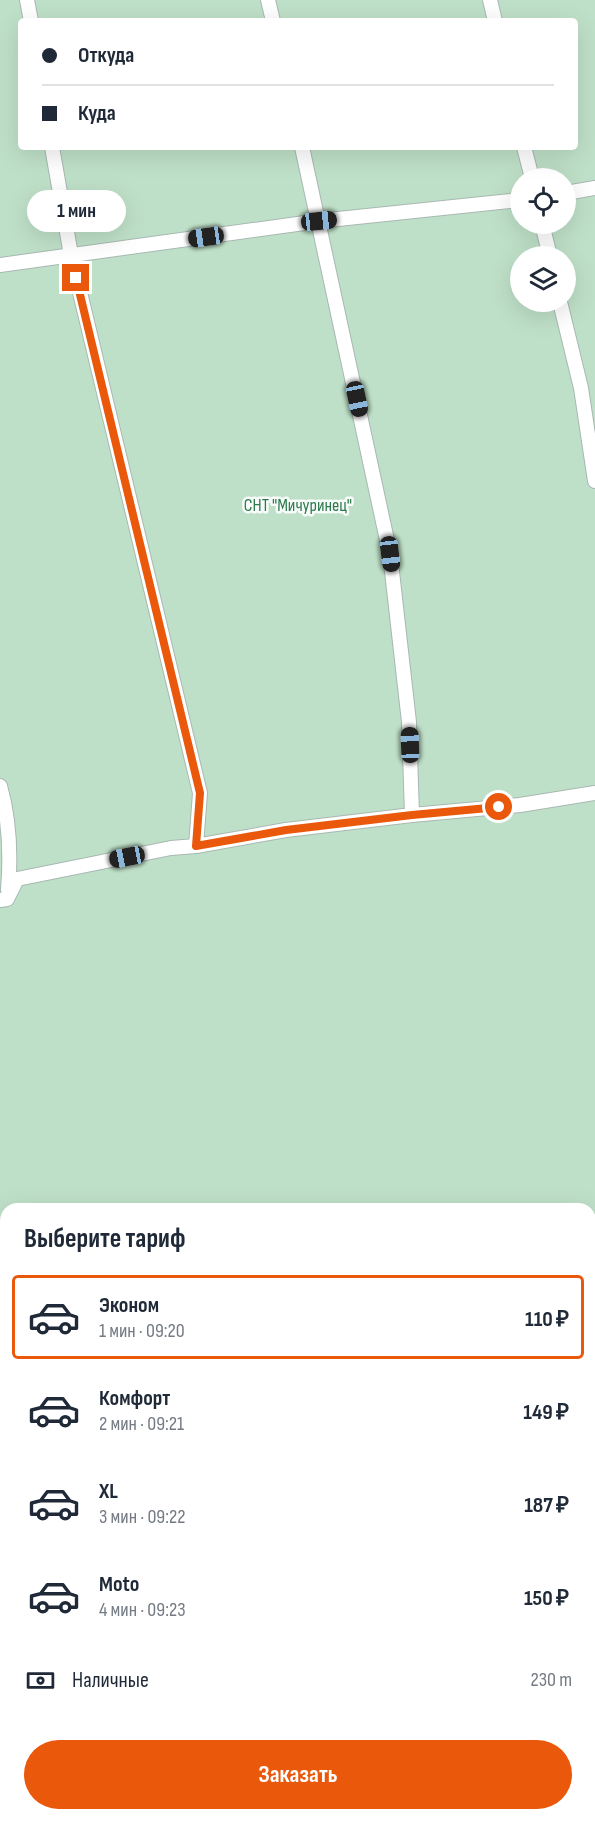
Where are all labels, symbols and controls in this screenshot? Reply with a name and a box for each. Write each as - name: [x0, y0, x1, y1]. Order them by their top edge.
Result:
- text: Откуда: [78, 42, 134, 69]
- text: Куда: [78, 100, 116, 127]
- map controls: [510, 168, 576, 312]
- button: locate: [510, 168, 576, 234]
- callout: 1 мин: [26, 191, 125, 233]
- text: 1 мин: [57, 199, 96, 223]
- car: [300, 210, 338, 232]
- car: [187, 226, 225, 248]
- button: layers: [510, 246, 576, 312]
- route end: [62, 264, 89, 291]
- car: [344, 380, 370, 418]
- park label: СНТ "Мичуринец": [244, 495, 352, 516]
- car: [379, 535, 401, 573]
- car: [400, 727, 420, 763]
- route start: [485, 793, 512, 820]
- car: [108, 845, 146, 869]
- text: Выберите тариф: [24, 1223, 186, 1255]
- icon: car: [27, 1290, 81, 1344]
- text: Эконом: [99, 1292, 159, 1319]
- text: 110 ₽: [525, 1306, 569, 1333]
- text: 1 мин · 09:20: [99, 1319, 185, 1343]
- icon: car: [27, 1383, 81, 1437]
- text: Комфорт: [99, 1385, 170, 1412]
- text: 149 ₽: [523, 1399, 569, 1426]
- text: 2 мин · 09:21: [99, 1412, 184, 1436]
- icon: car: [27, 1476, 81, 1530]
- text: XL: [99, 1478, 118, 1505]
- text: 187 ₽: [524, 1492, 569, 1519]
- text: 3 мин · 09:22: [99, 1505, 185, 1529]
- icon: car: [27, 1569, 81, 1623]
- text: Moto: [99, 1571, 139, 1598]
- text: 150 ₽: [524, 1585, 569, 1612]
- text: 4 мин · 09:23: [99, 1598, 186, 1622]
- icon: cash: [24, 1664, 57, 1697]
- text: Наличные: [72, 1667, 149, 1694]
- text: 230 m: [530, 1668, 572, 1692]
- button: Заказать: [24, 1740, 572, 1809]

